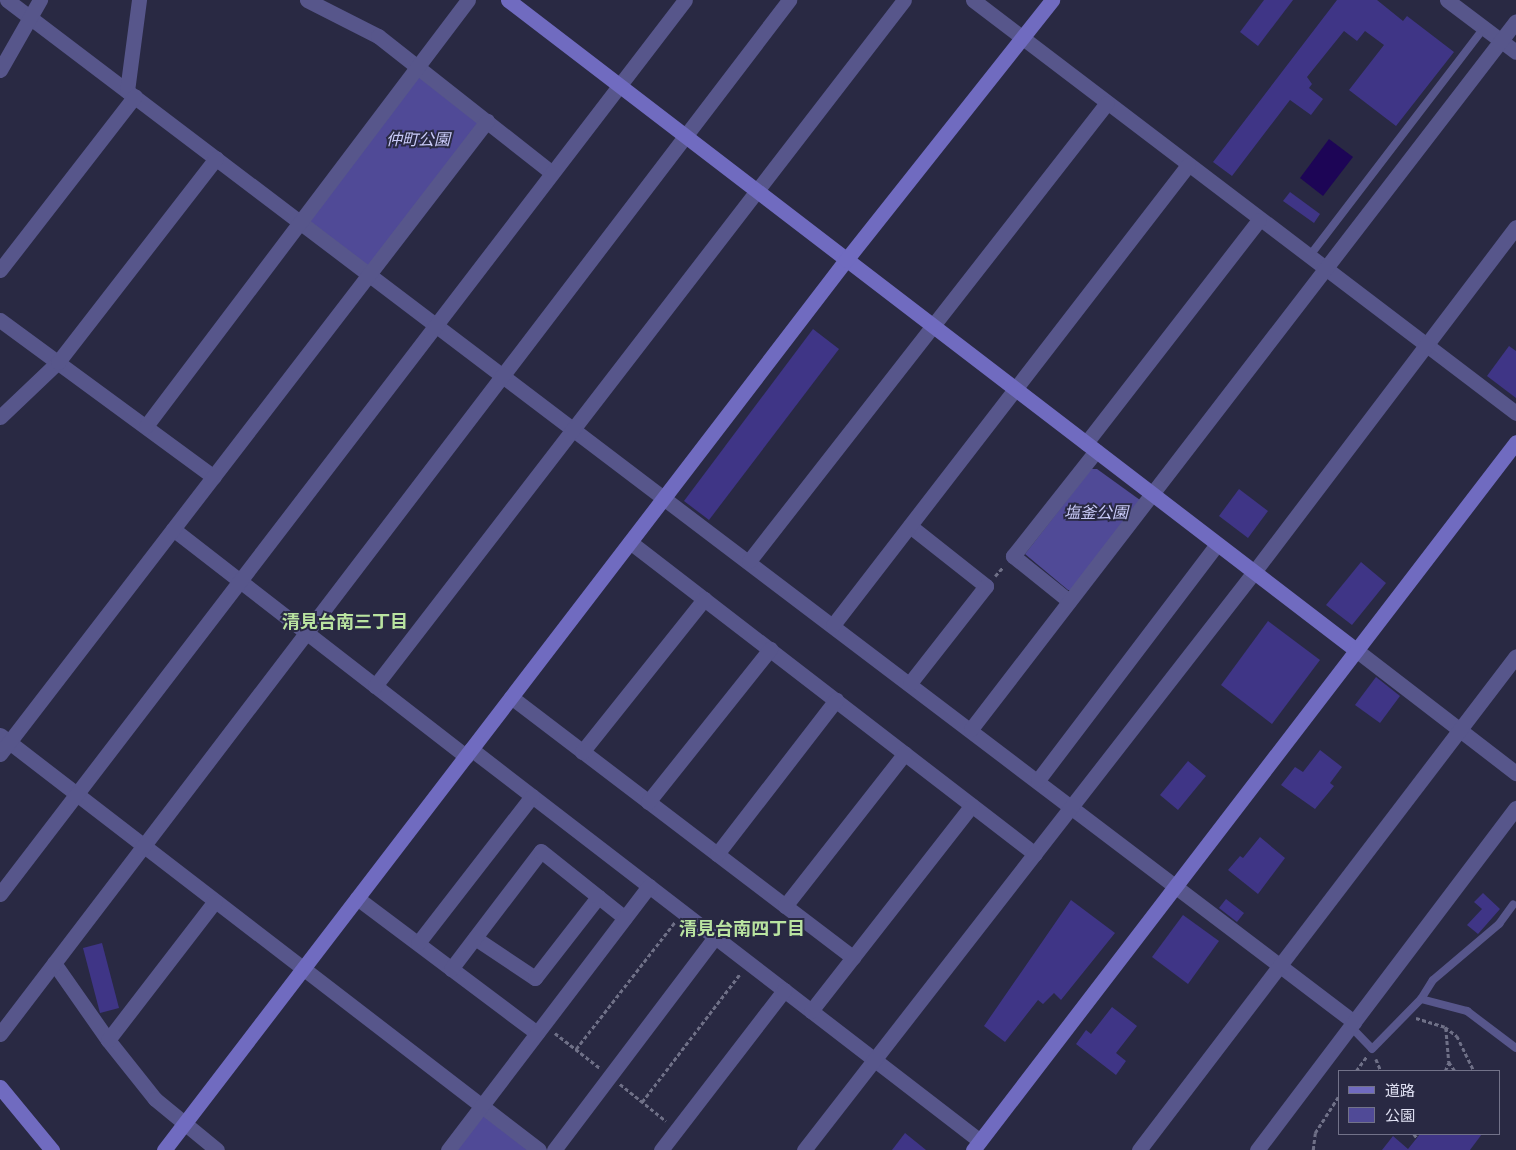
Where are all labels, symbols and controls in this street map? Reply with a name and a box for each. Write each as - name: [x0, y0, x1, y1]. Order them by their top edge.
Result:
- park label: 仲町公園: [386, 129, 450, 149]
- park label: 塩釜公園: [1064, 502, 1128, 522]
- district label: 清見台南三丁目: [282, 611, 408, 633]
- district label: 清見台南四丁目: [679, 918, 805, 940]
- legend: [1338, 1070, 1501, 1135]
- text: 道路: [1385, 1081, 1415, 1100]
- text: 公園: [1385, 1106, 1415, 1125]

